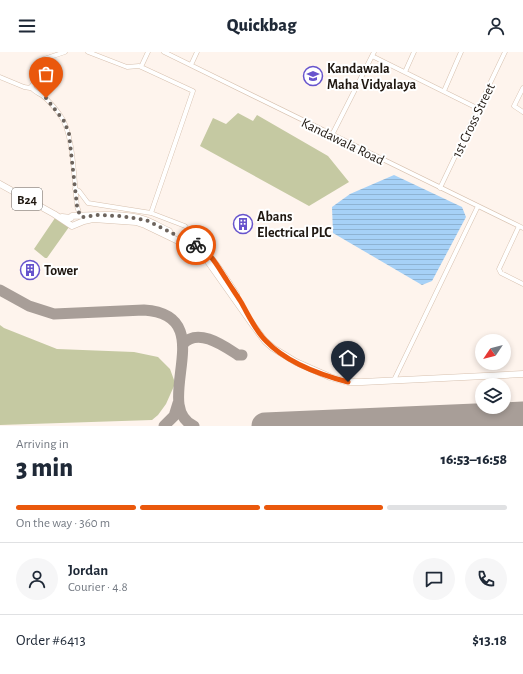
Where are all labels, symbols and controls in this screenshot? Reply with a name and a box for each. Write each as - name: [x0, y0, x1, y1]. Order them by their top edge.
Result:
- icon: menu: [16, 15, 38, 37]
- icon: person: [485, 15, 507, 37]
- text: Quickbag: [227, 17, 296, 35]
- pin: [29, 57, 63, 98]
- place label: Kandawala Maha Vidyalaya: [327, 62, 417, 92]
- icon: bag: [35, 63, 57, 85]
- school or university icon: Kandawala Maha Vidyalaya: [302, 65, 324, 87]
- street label: 1st Cross Street: [450, 81, 498, 160]
- street label: Kandawala Road: [299, 116, 386, 168]
- road number: B24: [12, 188, 42, 210]
- place label: Abans Electrical PLC: [257, 210, 332, 240]
- building icon: Abans Electrical PLC: [232, 213, 254, 235]
- courier: [176, 225, 216, 265]
- icon: bike: [185, 234, 207, 256]
- building icon: Tower: [19, 259, 41, 281]
- place label: Tower: [44, 264, 78, 278]
- north arrow: [475, 334, 511, 370]
- map controls: [475, 334, 511, 414]
- pin: [331, 341, 365, 382]
- icon: home: [337, 347, 359, 369]
- button: layers: [475, 378, 511, 414]
- text: Arriving in: [16, 438, 69, 451]
- text: 16:53–16:58: [440, 452, 507, 467]
- text: 3 min: [16, 455, 73, 481]
- text: On the way · 360 m: [16, 517, 110, 530]
- button: person: [16, 558, 58, 600]
- button: chat: [413, 558, 455, 600]
- button: phone: [465, 558, 507, 600]
- text: Jordan: [68, 563, 108, 578]
- text: Courier · 4.8: [68, 581, 128, 594]
- text: Order #6413: [16, 633, 86, 648]
- text: $13.18: [472, 633, 507, 648]

